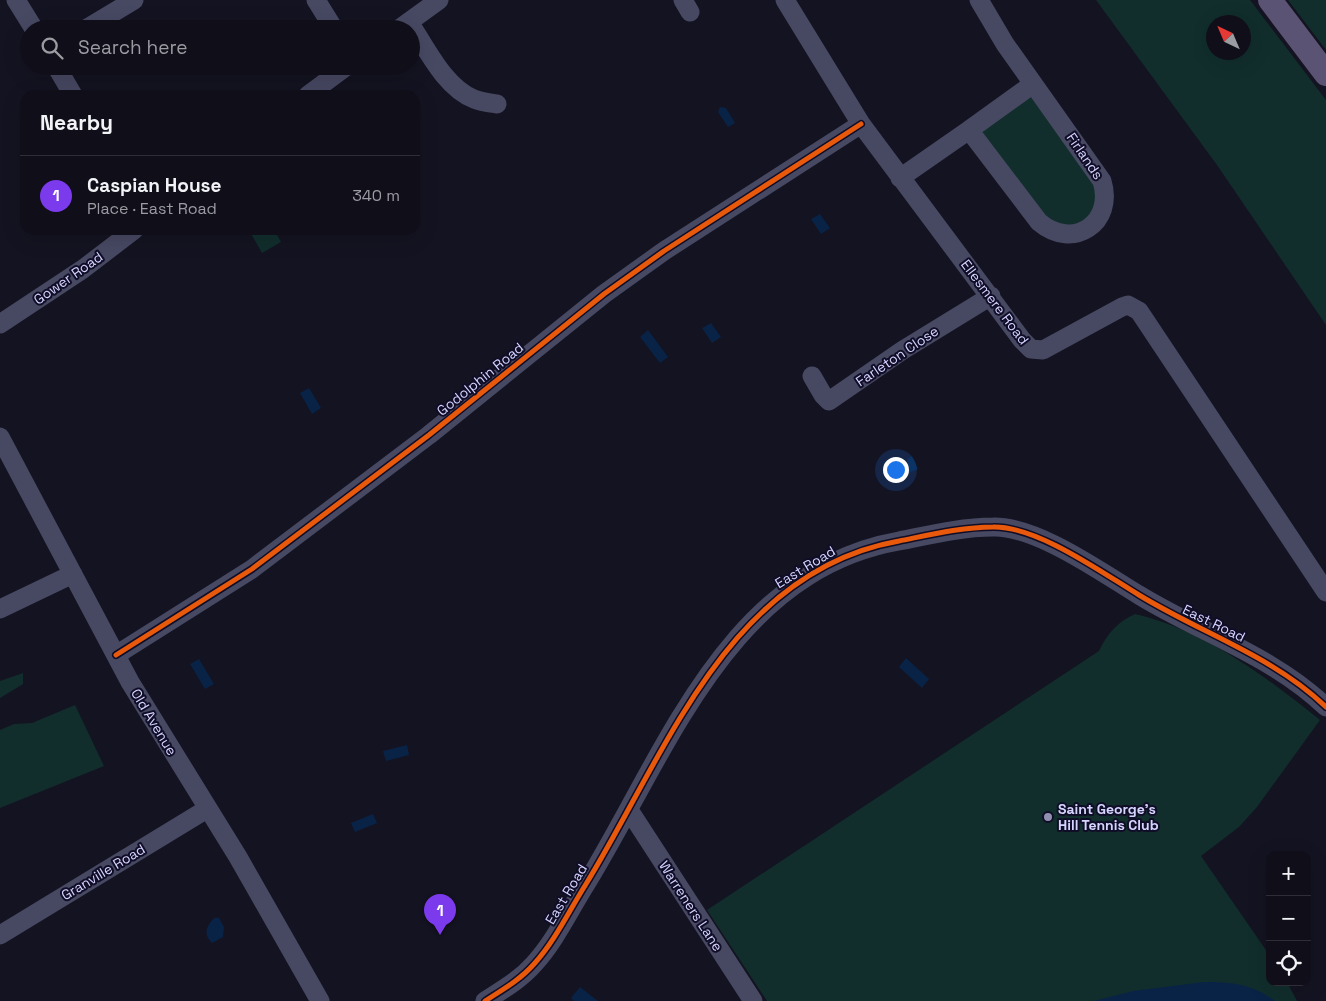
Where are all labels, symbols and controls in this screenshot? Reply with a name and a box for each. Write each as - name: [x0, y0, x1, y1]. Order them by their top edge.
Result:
- north arrow: [1206, 15, 1251, 60]
- search box: [20, 20, 420, 75]
- icon: search: [38, 34, 66, 62]
- text: Search here: [78, 35, 188, 60]
- text: Nearby: [40, 109, 113, 136]
- street label: Firlands: [1063, 129, 1107, 183]
- text: Caspian House: [87, 173, 222, 198]
- text: 1: [52, 185, 60, 206]
- text: 340 m: [352, 185, 400, 206]
- text: Place · East Road: [87, 198, 217, 219]
- street label: Gower Road: [30, 248, 106, 308]
- street label: Ellesmere Road: [957, 256, 1033, 348]
- street label: Farleton Close: [852, 322, 942, 390]
- street label: Godolphin Road: [433, 338, 527, 420]
- your location: [883, 457, 909, 483]
- street label: East Road: [771, 542, 839, 592]
- street label: East Road: [1180, 600, 1248, 646]
- street label: Old Avenue: [127, 685, 181, 759]
- place label: Saint George's Hill Tennis Club: [1058, 800, 1159, 834]
- marker: Saint George's Hill Tennis Club: [1042, 811, 1054, 823]
- street label: Granville Road: [58, 840, 148, 904]
- map controls: [1266, 851, 1311, 986]
- button: +: [1266, 851, 1311, 896]
- street label: Warreners Lane: [655, 857, 727, 955]
- street label: East Road: [541, 860, 591, 928]
- pin: 1: [424, 894, 456, 935]
- button: −: [1266, 896, 1311, 941]
- button: locate: [1266, 941, 1311, 986]

